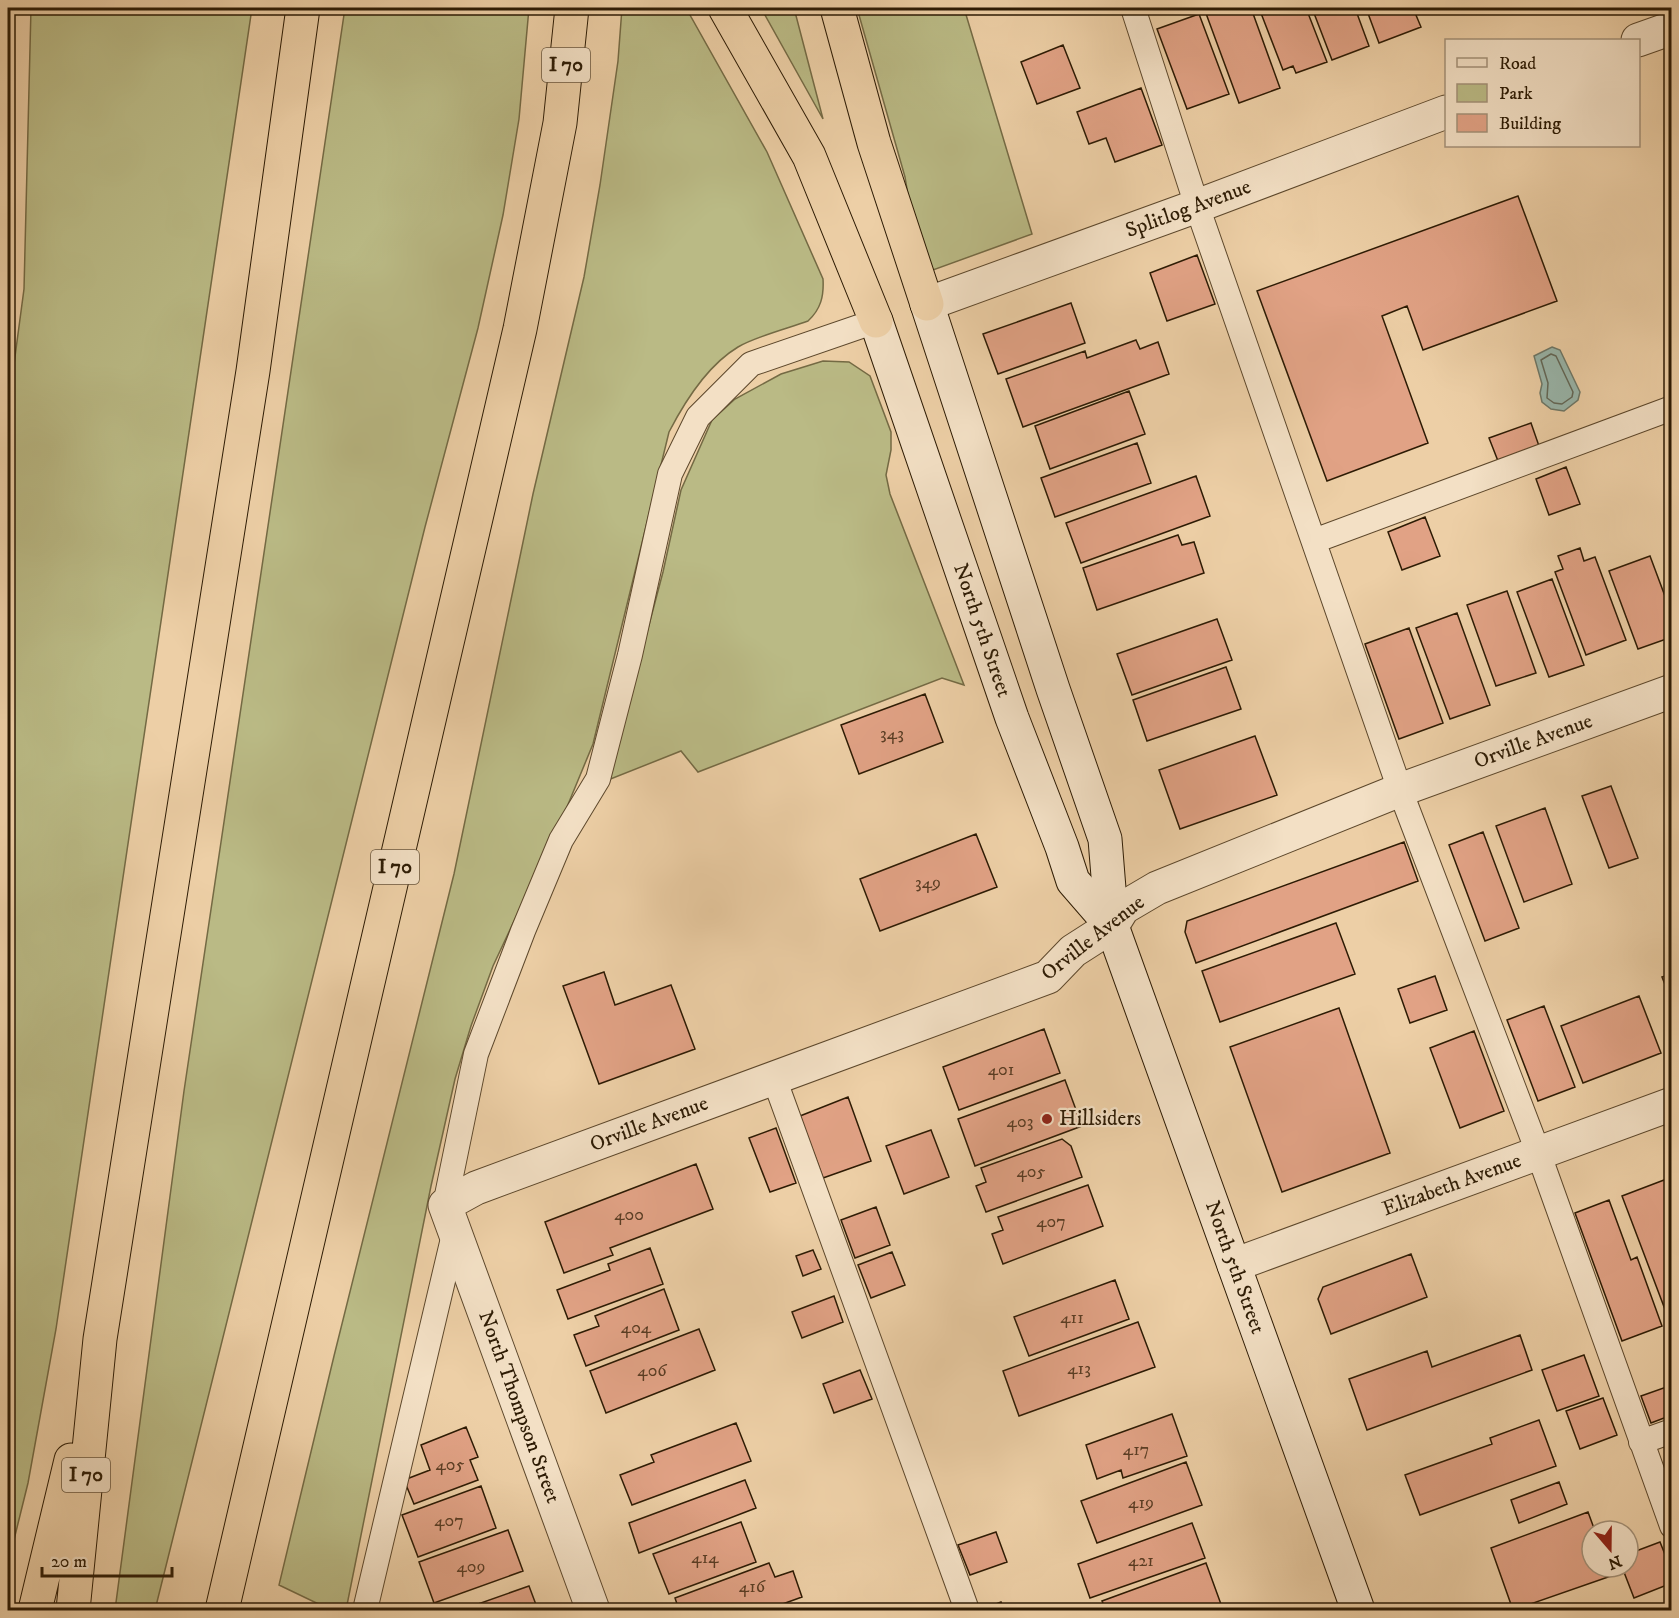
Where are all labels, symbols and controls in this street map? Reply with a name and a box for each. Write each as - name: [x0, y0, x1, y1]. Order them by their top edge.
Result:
- legend: [1445, 39, 1640, 147]
- road number: I 70: [542, 48, 590, 82]
- text: Road: [1499, 53, 1536, 75]
- text: Park: [1499, 83, 1533, 105]
- text: Building: [1499, 113, 1561, 135]
- street label: Splitlog Avenue: [1122, 174, 1255, 244]
- street label: North 5th Street: [947, 560, 1017, 701]
- street label: Orville Avenue: [1471, 708, 1596, 775]
- house number: 343: [880, 723, 904, 745]
- road number: I 70: [371, 850, 419, 884]
- house number: 349: [915, 872, 941, 894]
- street label: Orville Avenue: [1036, 889, 1150, 986]
- house number: 401: [988, 1059, 1014, 1081]
- street label: Orville Avenue: [586, 1090, 712, 1158]
- place label: Hillsiders: [1059, 1106, 1141, 1132]
- house number: 403: [1007, 1111, 1033, 1133]
- marker: Hillsiders: [1040, 1112, 1054, 1126]
- street label: Elizabeth Avenue: [1379, 1147, 1525, 1222]
- house number: 405: [1017, 1161, 1046, 1183]
- street label: North 5th Street: [1199, 1197, 1271, 1338]
- house number: 400: [614, 1204, 644, 1226]
- house number: 407: [1036, 1211, 1066, 1233]
- street label: North Thompson Street: [472, 1307, 566, 1507]
- house number: 411: [1060, 1307, 1084, 1329]
- house number: 404: [621, 1317, 652, 1339]
- house number: 413: [1067, 1358, 1091, 1380]
- house number: 406: [637, 1360, 667, 1382]
- house number: 417: [1123, 1439, 1149, 1461]
- house number: 405: [436, 1454, 465, 1476]
- road number: I 70: [62, 1458, 110, 1492]
- house number: 419: [1128, 1492, 1154, 1514]
- house number: 407: [434, 1510, 464, 1532]
- north arrow: [1580, 1519, 1640, 1579]
- scale bar: [42, 1540, 172, 1578]
- house number: 414: [691, 1547, 719, 1569]
- house number: 421: [1128, 1550, 1154, 1572]
- text: 20 m: [51, 1551, 87, 1573]
- text: N: [1605, 1551, 1624, 1574]
- house number: 409: [456, 1556, 486, 1578]
- house number: 416: [739, 1576, 766, 1598]

